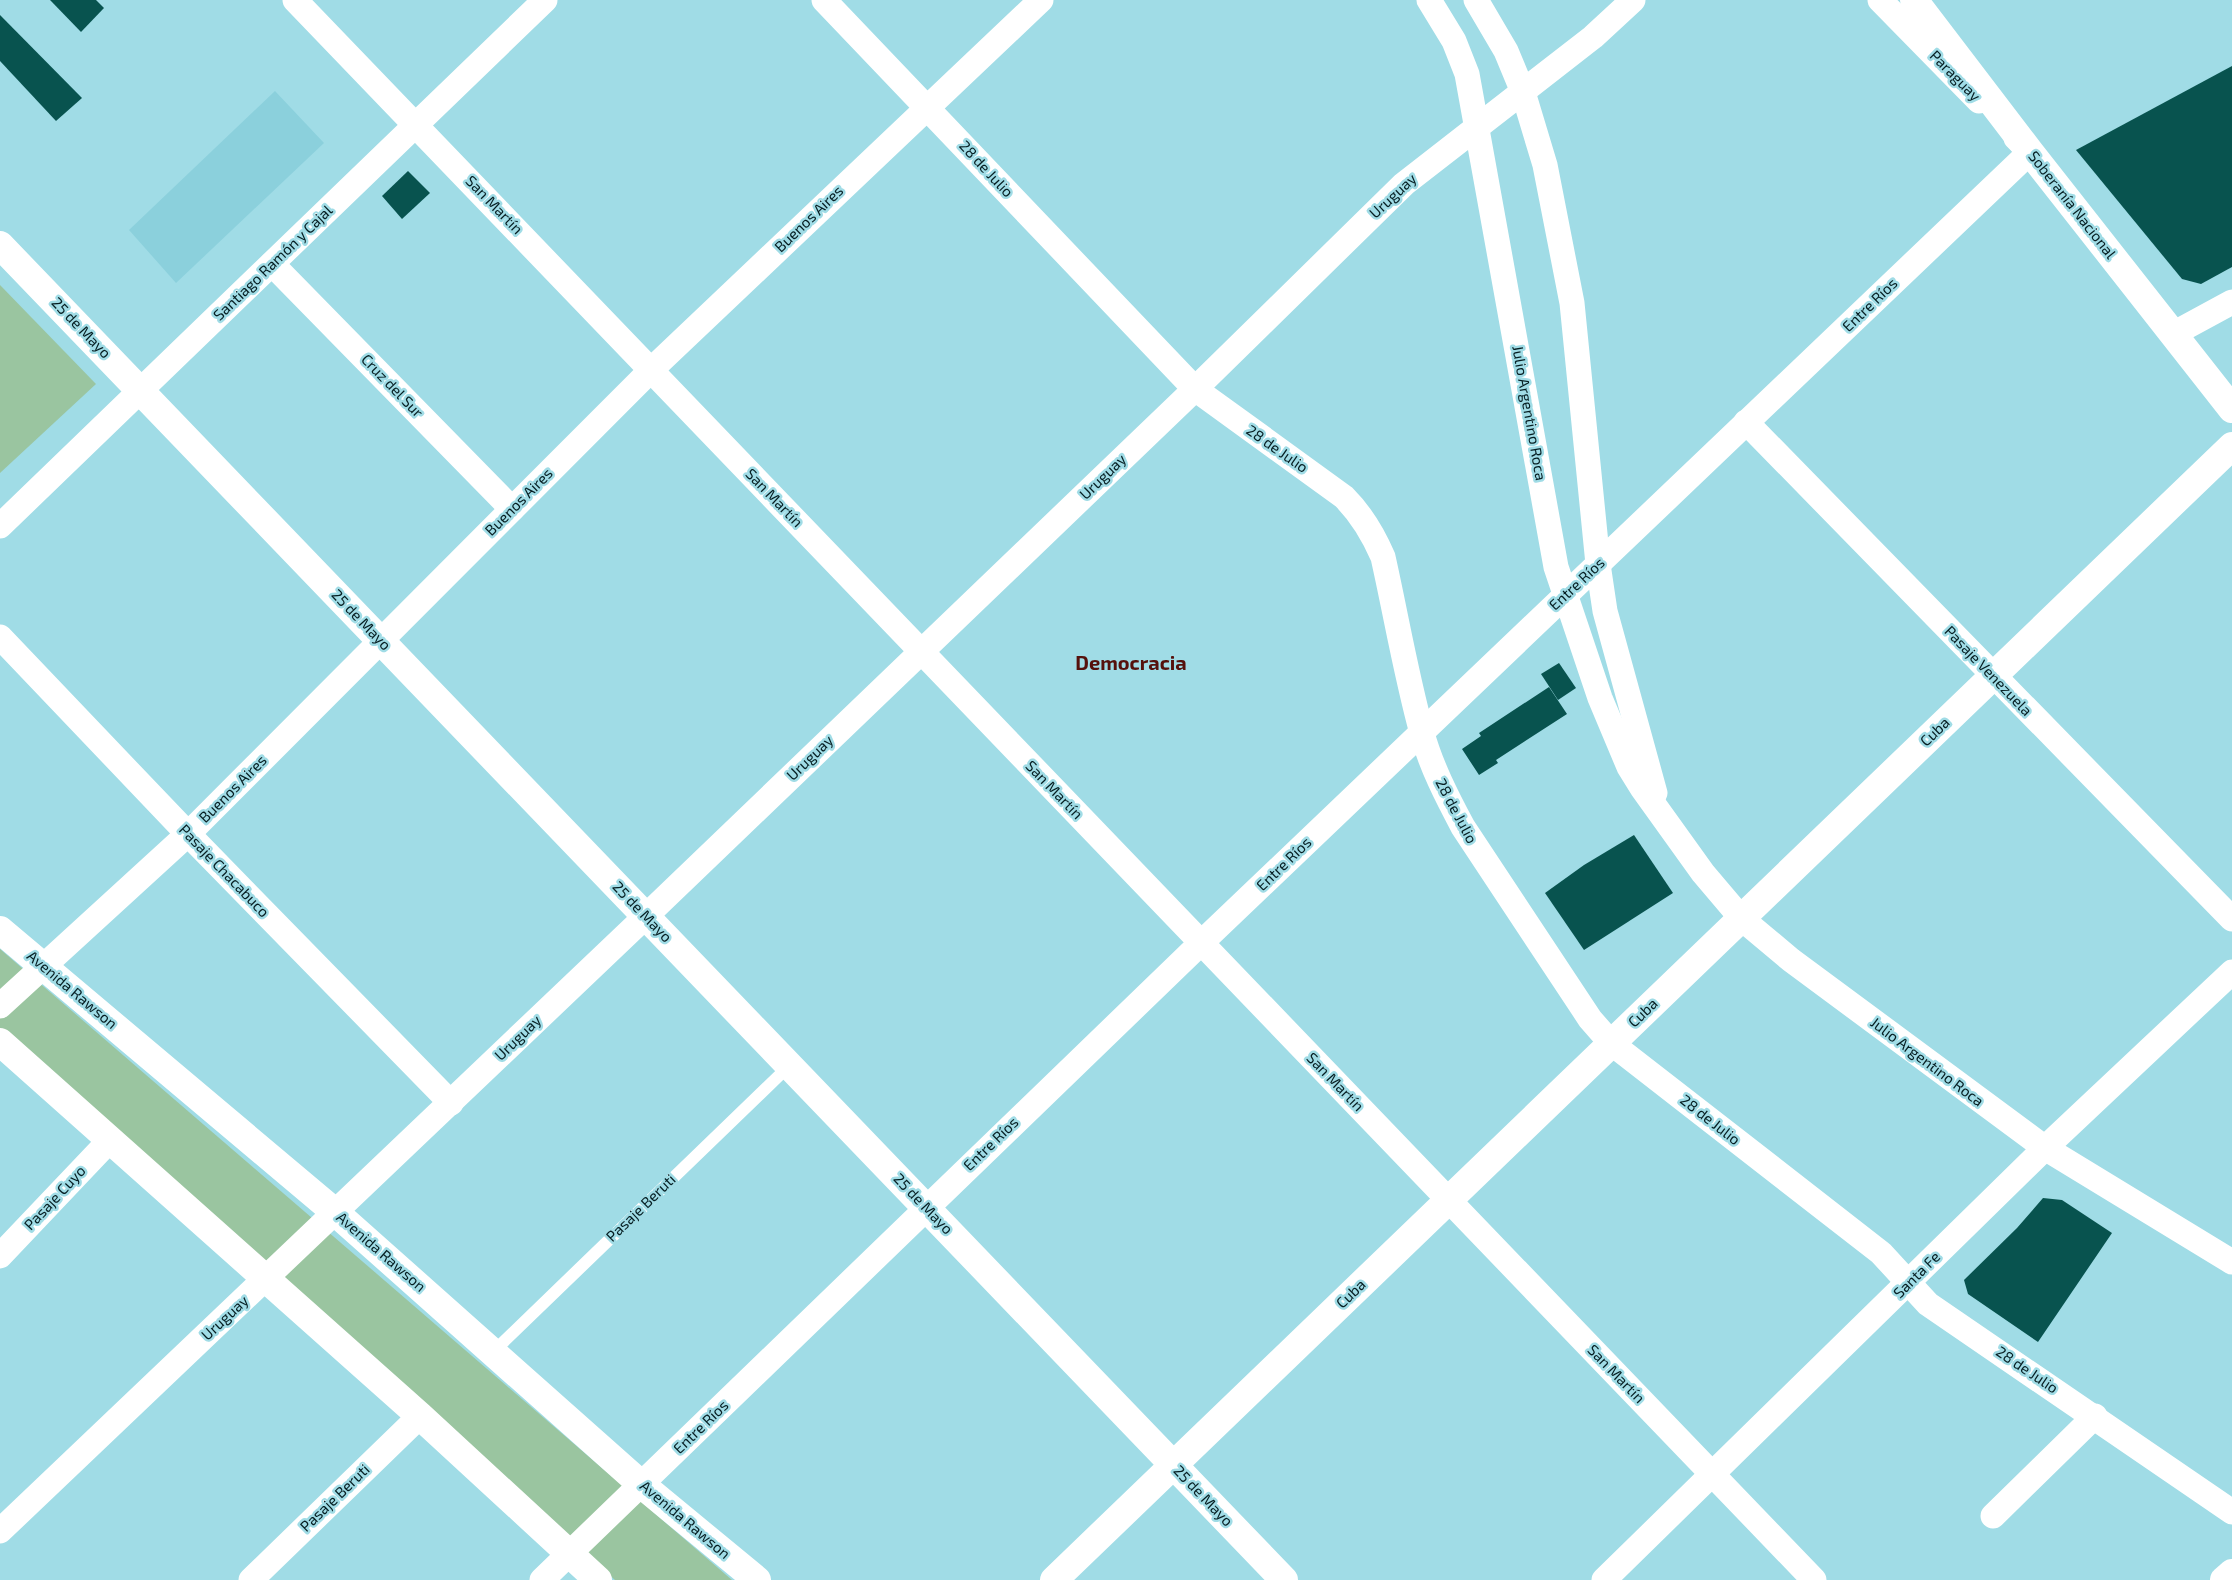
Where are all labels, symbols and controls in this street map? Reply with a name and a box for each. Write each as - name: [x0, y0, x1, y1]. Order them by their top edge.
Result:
- street label: Paraguay: [1927, 46, 1985, 104]
- street label: 28 de Julio: [956, 136, 1017, 200]
- street label: Soberanía Nacional: [2025, 147, 2121, 262]
- street label: Uruguay: [1365, 169, 1420, 222]
- street label: San Martín: [462, 171, 527, 237]
- street label: Buenos Aires: [770, 181, 846, 255]
- street label: Santiago Ramón y Cajal: [209, 200, 337, 324]
- street label: Entre Ríos: [1838, 274, 1900, 335]
- street label: 25 de Mayo: [48, 293, 115, 361]
- street label: Julio Argentino Roca: [1509, 344, 1551, 482]
- street label: Cruz del Sur: [358, 350, 427, 421]
- street label: 28 de Julio: [1243, 420, 1312, 476]
- street label: Uruguay: [1075, 450, 1129, 503]
- street label: Buenos Aires: [481, 464, 556, 539]
- street label: San Martín: [742, 464, 807, 530]
- street label: Entre Ríos: [1545, 553, 1608, 613]
- street label: 25 de Mayo: [328, 585, 395, 653]
- street label: Pasaje Venezuela: [1941, 622, 2036, 720]
- district label: Democracia: [1075, 650, 1187, 674]
- street label: Cuba: [1916, 713, 1953, 750]
- street label: Uruguay: [782, 731, 836, 784]
- street label: Buenos Aires: [195, 751, 270, 826]
- street label: San Martín: [1022, 756, 1087, 822]
- street label: 28 de Julio: [1432, 775, 1481, 846]
- street label: Pasaje Chacabuco: [175, 820, 274, 921]
- street label: Entre Ríos: [1252, 833, 1314, 894]
- street label: 25 de Mayo: [609, 877, 676, 945]
- street label: Avenida Rawson: [24, 946, 121, 1032]
- street label: Cuba: [1624, 994, 1661, 1031]
- street label: Uruguay: [490, 1011, 544, 1064]
- street label: Julio Argentino Roca: [1867, 1013, 1988, 1110]
- street label: San Martín: [1303, 1048, 1368, 1114]
- street label: 28 de Julio: [1677, 1090, 1744, 1148]
- street label: Entre Ríos: [959, 1113, 1021, 1174]
- street label: Pasaje Cuyo: [20, 1161, 89, 1234]
- street label: 25 de Mayo: [890, 1169, 957, 1237]
- street label: Pasaje Beruti: [602, 1170, 679, 1246]
- street label: Avenida Rawson: [333, 1208, 430, 1295]
- street label: Santa Fe: [1889, 1247, 1943, 1301]
- street label: Cuba: [1332, 1275, 1369, 1312]
- street label: Uruguay: [197, 1291, 252, 1344]
- street label: San Martín: [1584, 1340, 1649, 1406]
- street label: 28 de Julio: [1993, 1342, 2062, 1396]
- street label: Entre Ríos: [669, 1396, 731, 1457]
- street label: Pasaje Beruti: [296, 1460, 373, 1536]
- street label: 25 de Mayo: [1170, 1461, 1237, 1529]
- street label: Avenida Rawson: [637, 1476, 734, 1562]

